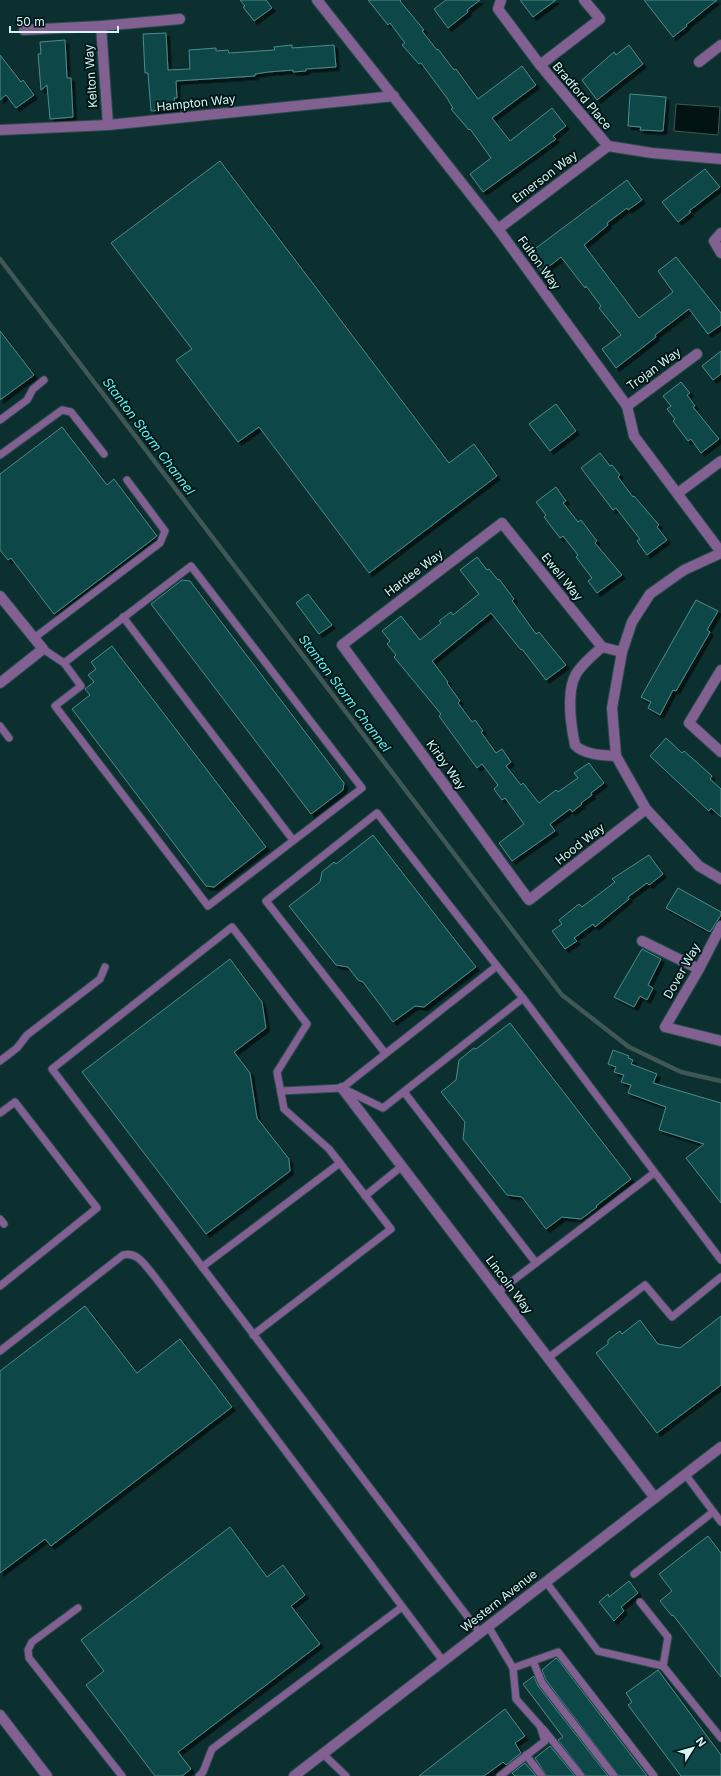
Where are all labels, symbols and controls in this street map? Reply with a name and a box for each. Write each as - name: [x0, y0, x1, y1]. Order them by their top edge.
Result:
- scale bar: [10, 8, 118, 34]
- text: 50 m: [16, 14, 45, 29]
- street label: Kelton Way: [81, 44, 100, 108]
- street label: Bradford Place: [550, 59, 615, 133]
- street label: Hampton Way: [156, 91, 237, 114]
- street label: Emerson Way: [509, 147, 580, 206]
- street label: Fulton Way: [515, 233, 564, 293]
- street label: Trojan Way: [624, 344, 684, 393]
- water label: Stanton Storm Channel: [100, 374, 199, 499]
- street label: Hardee Way: [382, 546, 446, 599]
- street label: Ewell Way: [538, 550, 586, 604]
- water label: Stanton Storm Channel: [296, 631, 395, 756]
- street label: Kirby Way: [423, 737, 470, 793]
- street label: Hood Way: [552, 820, 608, 868]
- street label: Dover Way: [660, 940, 703, 1001]
- street label: Lincoln Way: [483, 1253, 536, 1317]
- street label: Western Avenue: [458, 1566, 540, 1635]
- north arrow: [673, 1728, 713, 1768]
- text: N: [693, 1734, 709, 1750]

